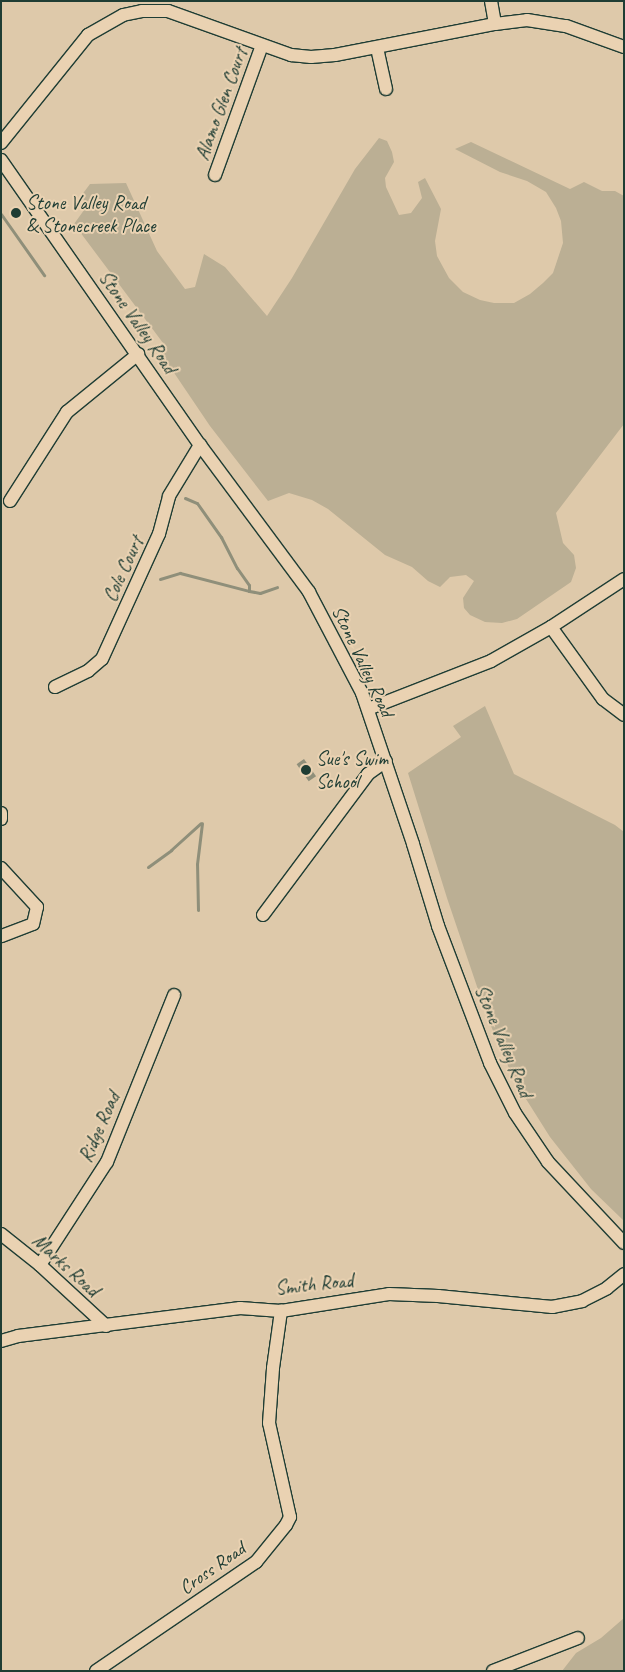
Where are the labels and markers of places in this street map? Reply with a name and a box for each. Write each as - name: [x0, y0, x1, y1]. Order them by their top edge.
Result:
- place label: Stone Valley Road & Stonecreek Place: [26, 190, 156, 237]
- marker: Stone Valley Road & Stonecreek Place: [10, 207, 22, 219]
- place label: Sue's Swim School: [316, 746, 389, 793]
- marker: Sue's Swim School: [300, 764, 312, 776]

